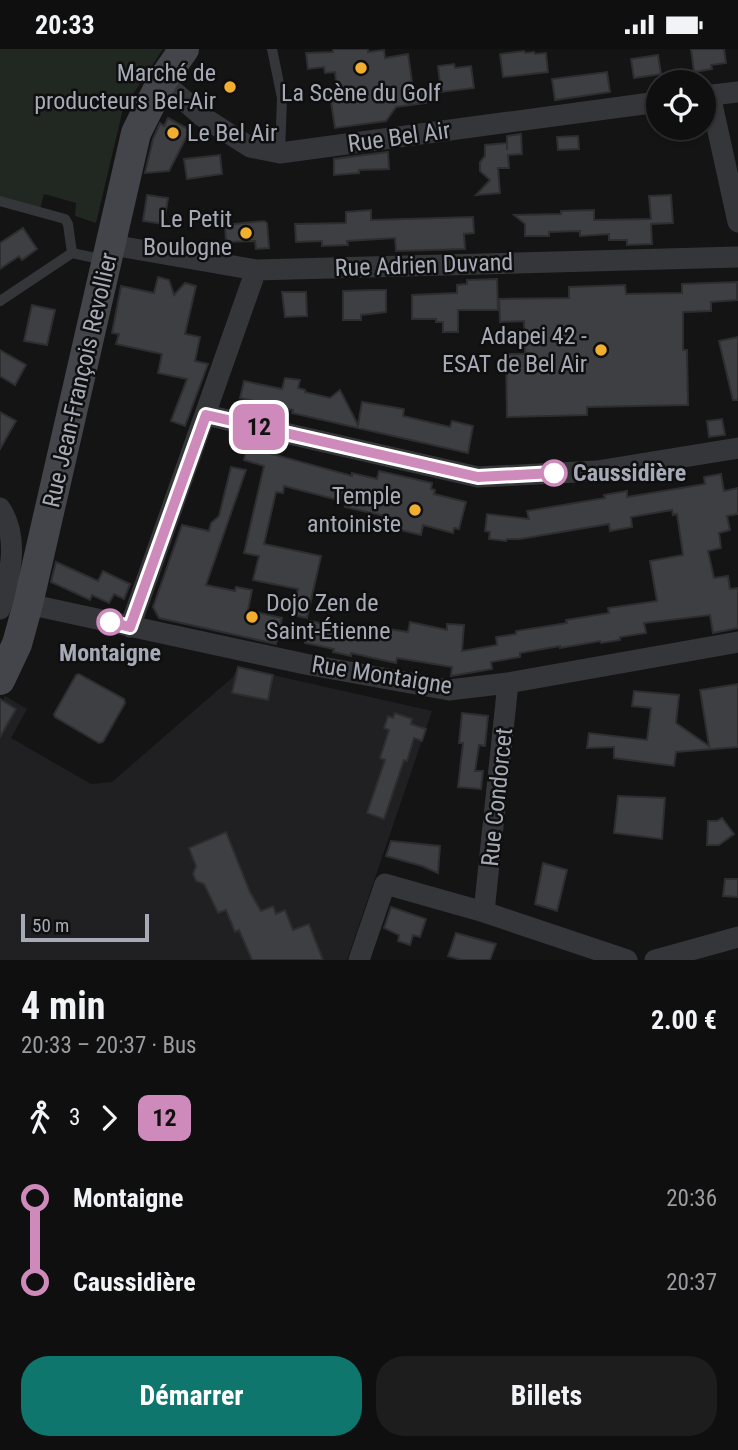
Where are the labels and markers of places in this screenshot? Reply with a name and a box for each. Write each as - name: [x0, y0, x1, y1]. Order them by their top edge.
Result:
- place label: Marché de producteurs Bel-Air: [34, 59, 216, 115]
- marker: La Scène du Golf: [353, 60, 369, 76]
- marker: Marché de producteurs Bel-Air: [222, 79, 238, 95]
- place label: La Scène du Golf: [281, 79, 441, 107]
- place label: Le Bel Air: [187, 119, 277, 147]
- marker: Le Bel Air: [165, 125, 181, 141]
- place label: Le Petit Boulogne: [143, 205, 232, 261]
- marker: Le Petit Boulogne: [238, 225, 254, 241]
- place label: Adapei 42 - ESAT de Bel Air: [442, 322, 587, 378]
- marker: Adapei 42 - ESAT de Bel Air: [593, 342, 609, 358]
- place label: Caussidière: [573, 459, 686, 487]
- marker: Caussidière: [541, 460, 567, 486]
- place label: Temple antoiniste: [307, 482, 401, 538]
- marker: Temple antoiniste: [407, 502, 423, 518]
- place label: Dojo Zen de Saint-Étienne: [266, 589, 390, 645]
- marker: Montaigne: [97, 609, 123, 635]
- marker: Dojo Zen de Saint-Étienne: [244, 609, 260, 625]
- place label: Montaigne: [59, 639, 161, 667]

